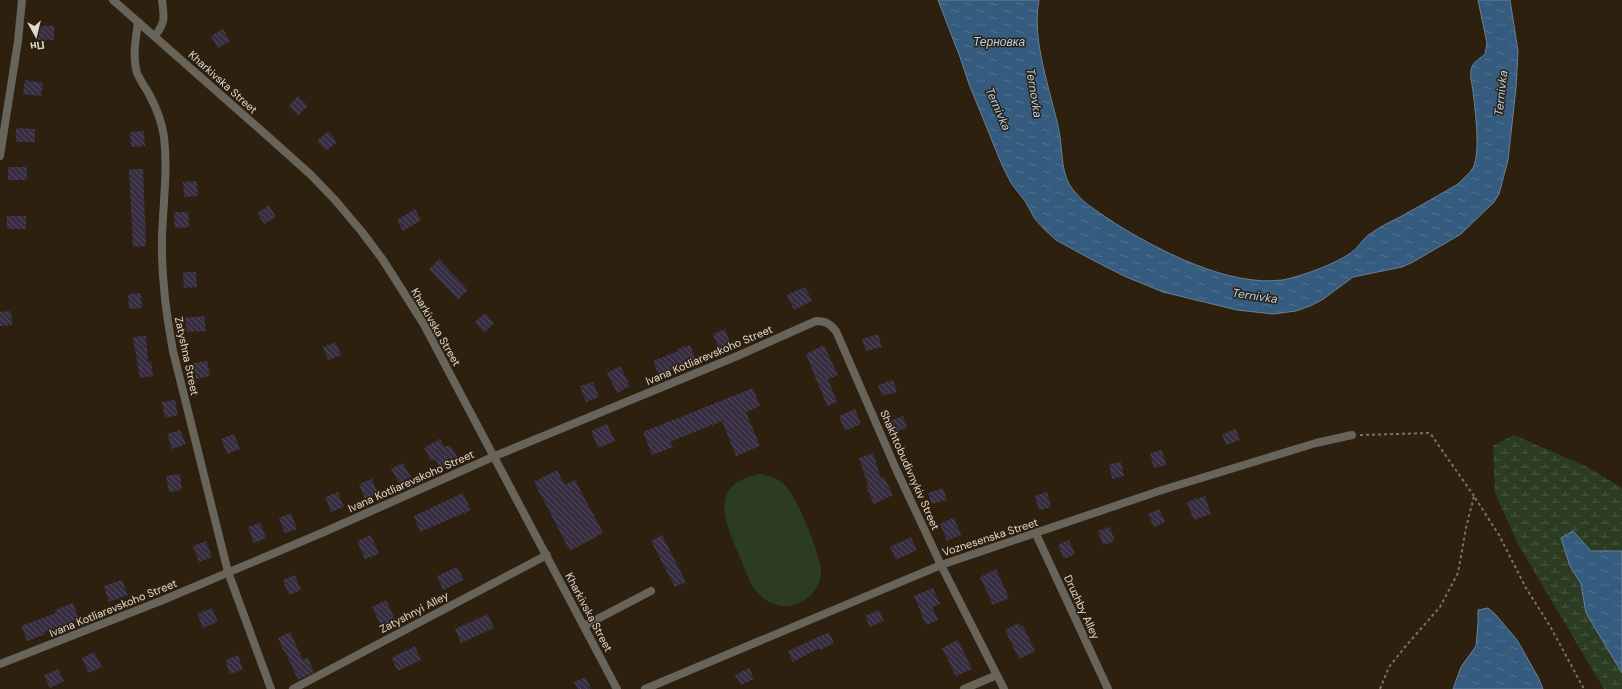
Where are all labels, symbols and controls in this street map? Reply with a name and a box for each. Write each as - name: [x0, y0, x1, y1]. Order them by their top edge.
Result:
- north arrow: [16, 16, 56, 56]
- water label: Терновка: [973, 34, 1025, 50]
- text: Пн: [29, 38, 46, 54]
- street label: Kharkivska Street: [186, 47, 260, 117]
- water label: Ternovka: [1022, 67, 1046, 119]
- water label: Ternivka: [1491, 69, 1511, 117]
- water label: Ternivka: [981, 85, 1015, 134]
- water label: Ternivka: [1231, 285, 1279, 307]
- street label: Kharkivska Street: [408, 286, 464, 368]
- street label: Zatyshna Street: [172, 315, 202, 397]
- street label: Ivana Kotliarevskoho Street: [643, 322, 775, 388]
- street label: Shakhtobudivnykiv Street: [877, 408, 943, 532]
- street label: Ivana Kotliarevskoho Street: [346, 447, 476, 515]
- street label: Voznesenska Street: [940, 515, 1040, 559]
- street label: Kharkivska Street: [562, 570, 616, 654]
- street label: Druzhby Alley: [1061, 573, 1103, 641]
- street label: Ivana Kotliarevskoho Street: [47, 576, 179, 640]
- street label: Zatyshnyi Alley: [377, 588, 451, 636]

